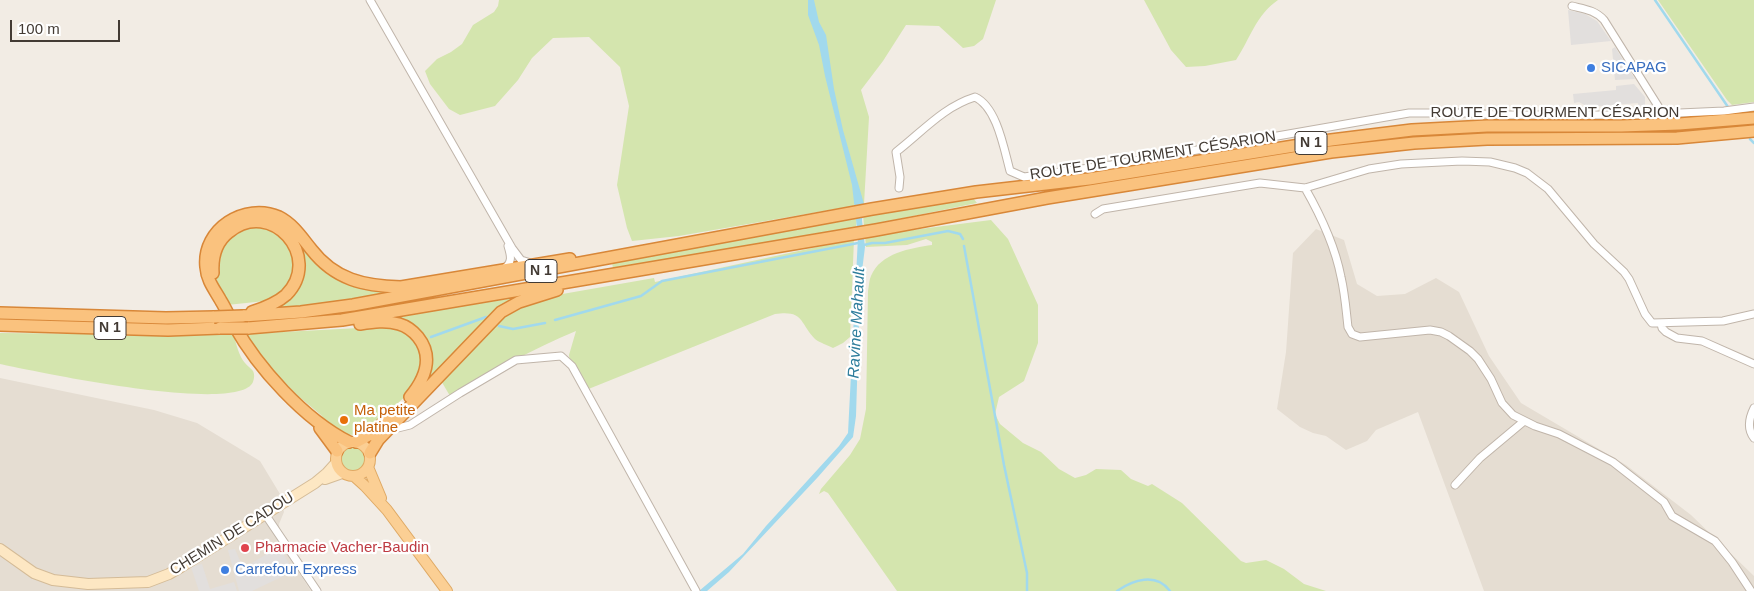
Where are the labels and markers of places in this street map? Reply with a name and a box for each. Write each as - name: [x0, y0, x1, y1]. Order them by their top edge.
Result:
- place label: SICAPAG: [1601, 59, 1667, 77]
- marker: SICAPAG: [1585, 62, 1597, 74]
- place label: Ma petite platine: [354, 402, 416, 437]
- marker: Ma petite platine: [338, 414, 350, 426]
- place label: Pharmacie Vacher-Baudin: [255, 539, 429, 557]
- marker: Pharmacie Vacher-Baudin: [239, 542, 251, 554]
- place label: Carrefour Express: [235, 561, 357, 579]
- marker: Carrefour Express: [219, 564, 231, 576]

